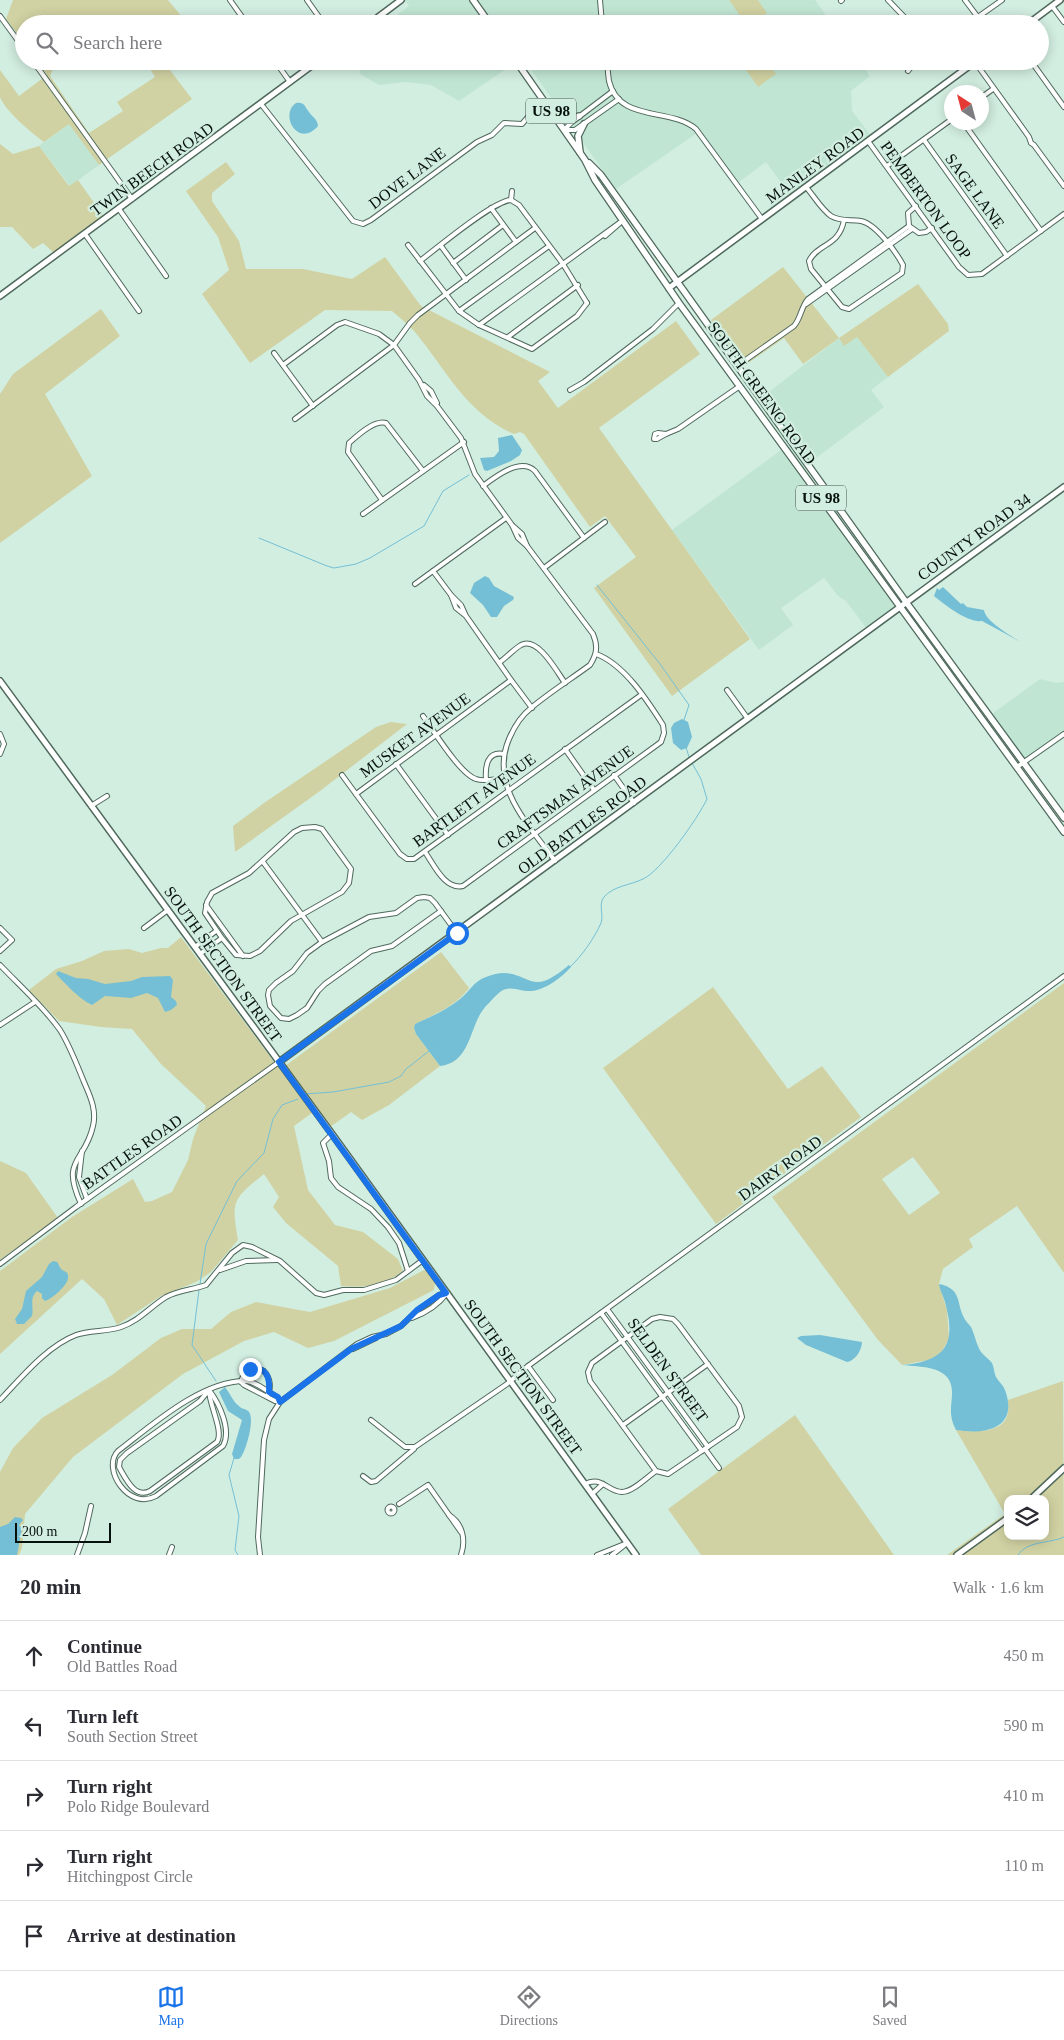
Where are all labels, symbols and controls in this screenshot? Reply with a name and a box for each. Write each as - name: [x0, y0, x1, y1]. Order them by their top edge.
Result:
- search box: [15, 15, 1049, 70]
- icon: search: [33, 29, 61, 57]
- text: Search here: [73, 32, 162, 53]
- north arrow: [944, 85, 989, 130]
- road number: US 98: [526, 98, 576, 124]
- street label: TWIN BEECH ROAD: [87, 119, 217, 219]
- street label: MANLEY ROAD: [763, 124, 867, 206]
- street label: PEMBERTON LOOP: [878, 138, 974, 262]
- street label: DOVE LANE: [366, 144, 448, 212]
- street label: SAGE LANE: [942, 150, 1008, 232]
- street label: SOUTH GREENO ROAD: [705, 319, 819, 467]
- road number: US 98: [796, 486, 846, 510]
- street label: COUNTY ROAD 34: [914, 490, 1034, 584]
- street label: MUSKET AVENUE: [356, 689, 474, 781]
- street label: CRAFTSMAN AVENUE: [493, 742, 637, 852]
- street label: BARTLETT AVENUE: [409, 750, 539, 850]
- street label: OLD BATTLES ROAD: [514, 773, 650, 877]
- street label: SOUTH SECTION STREET: [161, 883, 285, 1045]
- route start: [446, 922, 469, 945]
- street label: BATTLES ROAD: [79, 1111, 185, 1193]
- street label: DAIRY ROAD: [735, 1132, 825, 1204]
- street label: SOUTH SECTION STREET: [461, 1296, 585, 1458]
- street label: SELDEN STREET: [625, 1315, 711, 1425]
- route end: [239, 1358, 262, 1381]
- map controls: [1004, 1495, 1049, 1540]
- button: layers: [1004, 1495, 1049, 1540]
- scale bar: [15, 1520, 111, 1543]
- text: 200 m: [22, 1524, 57, 1539]
- text: 20 min: [20, 1575, 81, 1599]
- text: Walk · 1.6 km: [953, 1579, 1044, 1596]
- text: Continue: [67, 1636, 142, 1657]
- icon: ahead: [20, 1642, 48, 1670]
- text: 450 m: [1004, 1647, 1044, 1664]
- text: Old Battles Road: [67, 1658, 177, 1675]
- text: Turn left: [67, 1706, 139, 1727]
- icon: left: [20, 1712, 48, 1740]
- text: 590 m: [1004, 1717, 1044, 1734]
- text: South Section Street: [67, 1728, 198, 1745]
- text: Turn right: [67, 1776, 152, 1797]
- icon: right: [20, 1782, 48, 1810]
- text: 410 m: [1004, 1787, 1044, 1804]
- text: Polo Ridge Boulevard: [67, 1798, 209, 1815]
- text: Turn right: [67, 1846, 152, 1867]
- icon: right: [20, 1852, 48, 1880]
- text: 110 m: [1004, 1857, 1044, 1874]
- text: Hitchingpost Circle: [67, 1868, 193, 1885]
- icon: arrive: [20, 1922, 48, 1950]
- text: Arrive at destination: [67, 1925, 236, 1946]
- tab: Map: [157, 1983, 185, 2029]
- tab: Directions: [500, 1983, 558, 2029]
- tab: Saved: [873, 1983, 907, 2029]

